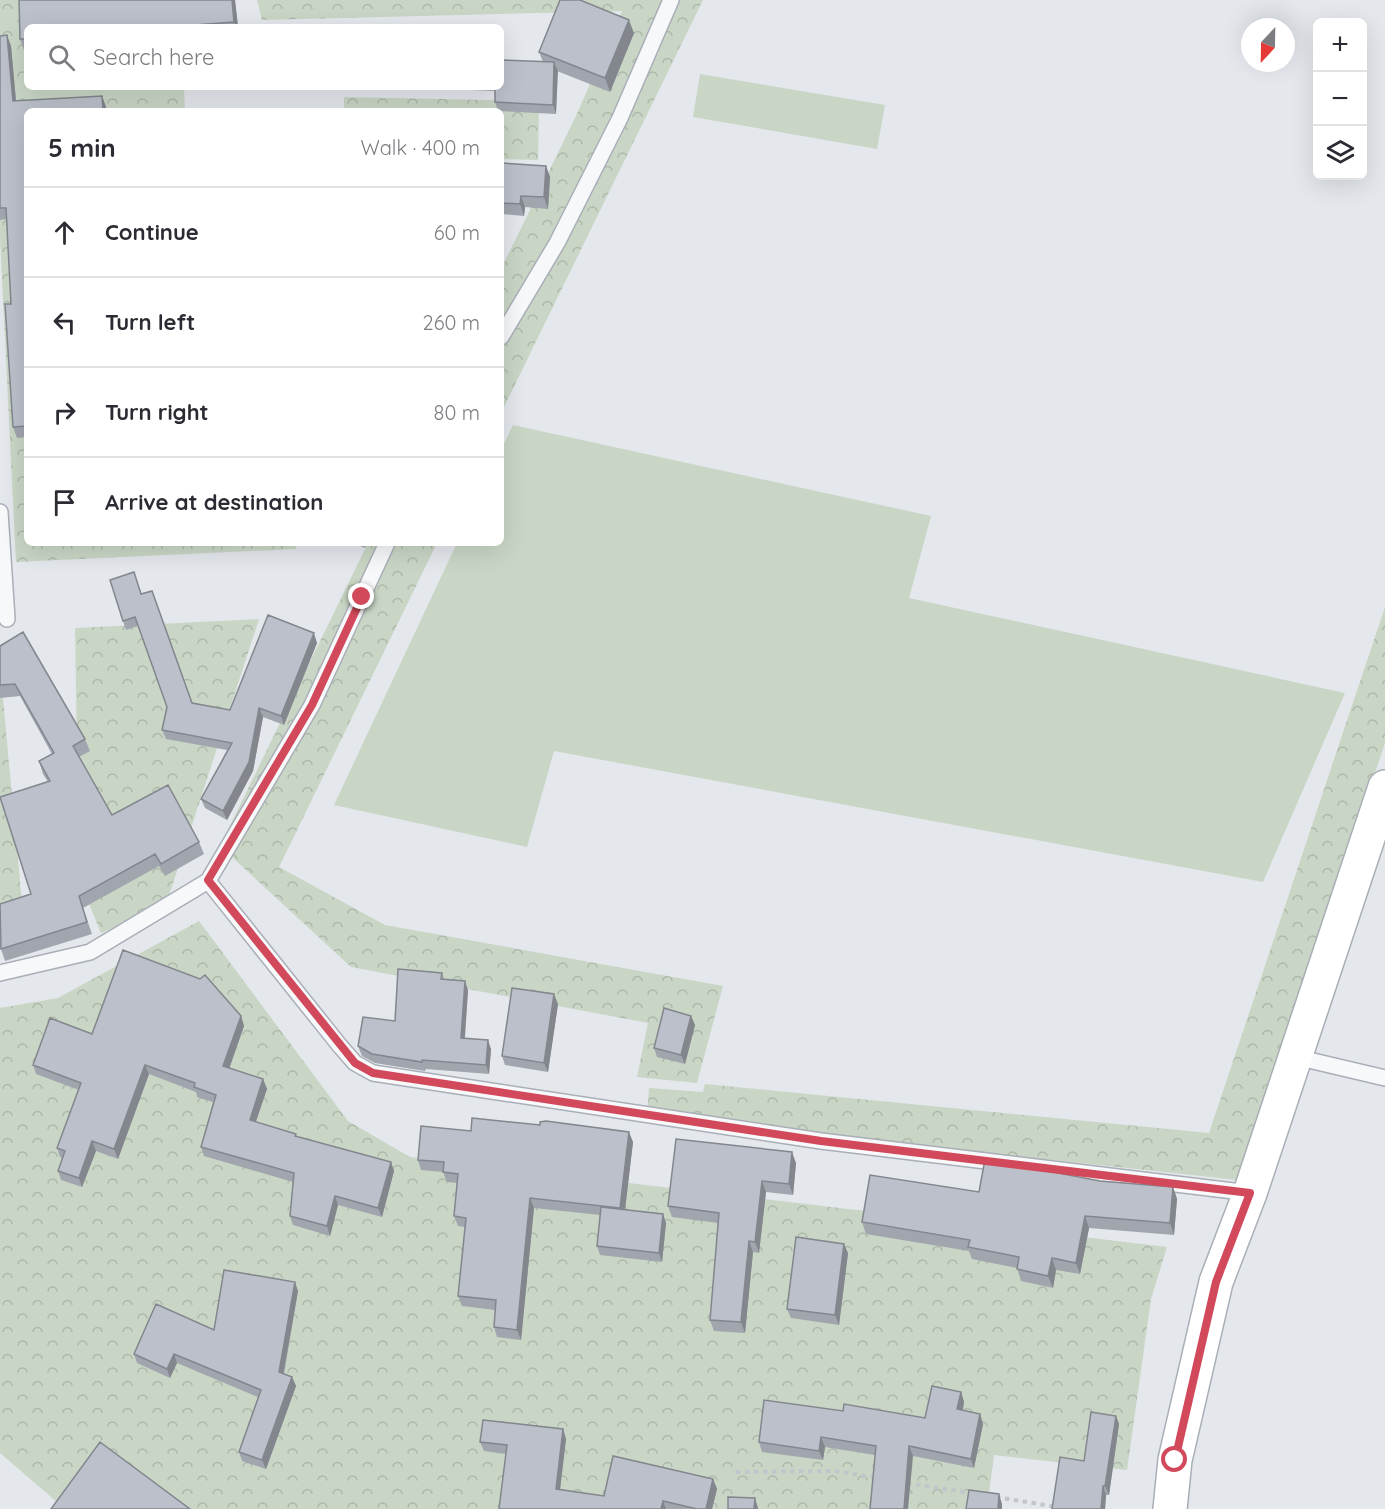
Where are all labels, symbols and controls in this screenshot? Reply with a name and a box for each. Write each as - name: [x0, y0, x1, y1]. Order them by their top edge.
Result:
- north arrow: [1241, 18, 1295, 72]
- map controls: [1313, 18, 1367, 180]
- button: +: [1313, 18, 1367, 72]
- search box: [24, 24, 504, 90]
- icon: search: [45, 41, 78, 74]
- text: Search here: [93, 43, 214, 71]
- button: −: [1313, 72, 1367, 126]
- button: layers: [1313, 126, 1367, 180]
- text: 5 min: [48, 131, 116, 164]
- text: Walk · 400 m: [361, 135, 480, 160]
- icon: ahead: [48, 216, 81, 249]
- text: Continue: [105, 218, 199, 246]
- text: 60 m: [434, 220, 480, 245]
- icon: left: [48, 306, 81, 339]
- text: Turn left: [105, 308, 195, 336]
- text: 260 m: [423, 310, 480, 335]
- icon: right: [48, 396, 81, 429]
- text: Turn right: [105, 398, 209, 426]
- text: 80 m: [434, 400, 480, 425]
- icon: arrive: [48, 486, 81, 519]
- text: Arrive at destination: [105, 488, 323, 516]
- route end: [348, 583, 374, 609]
- route start: [1161, 1446, 1187, 1472]

